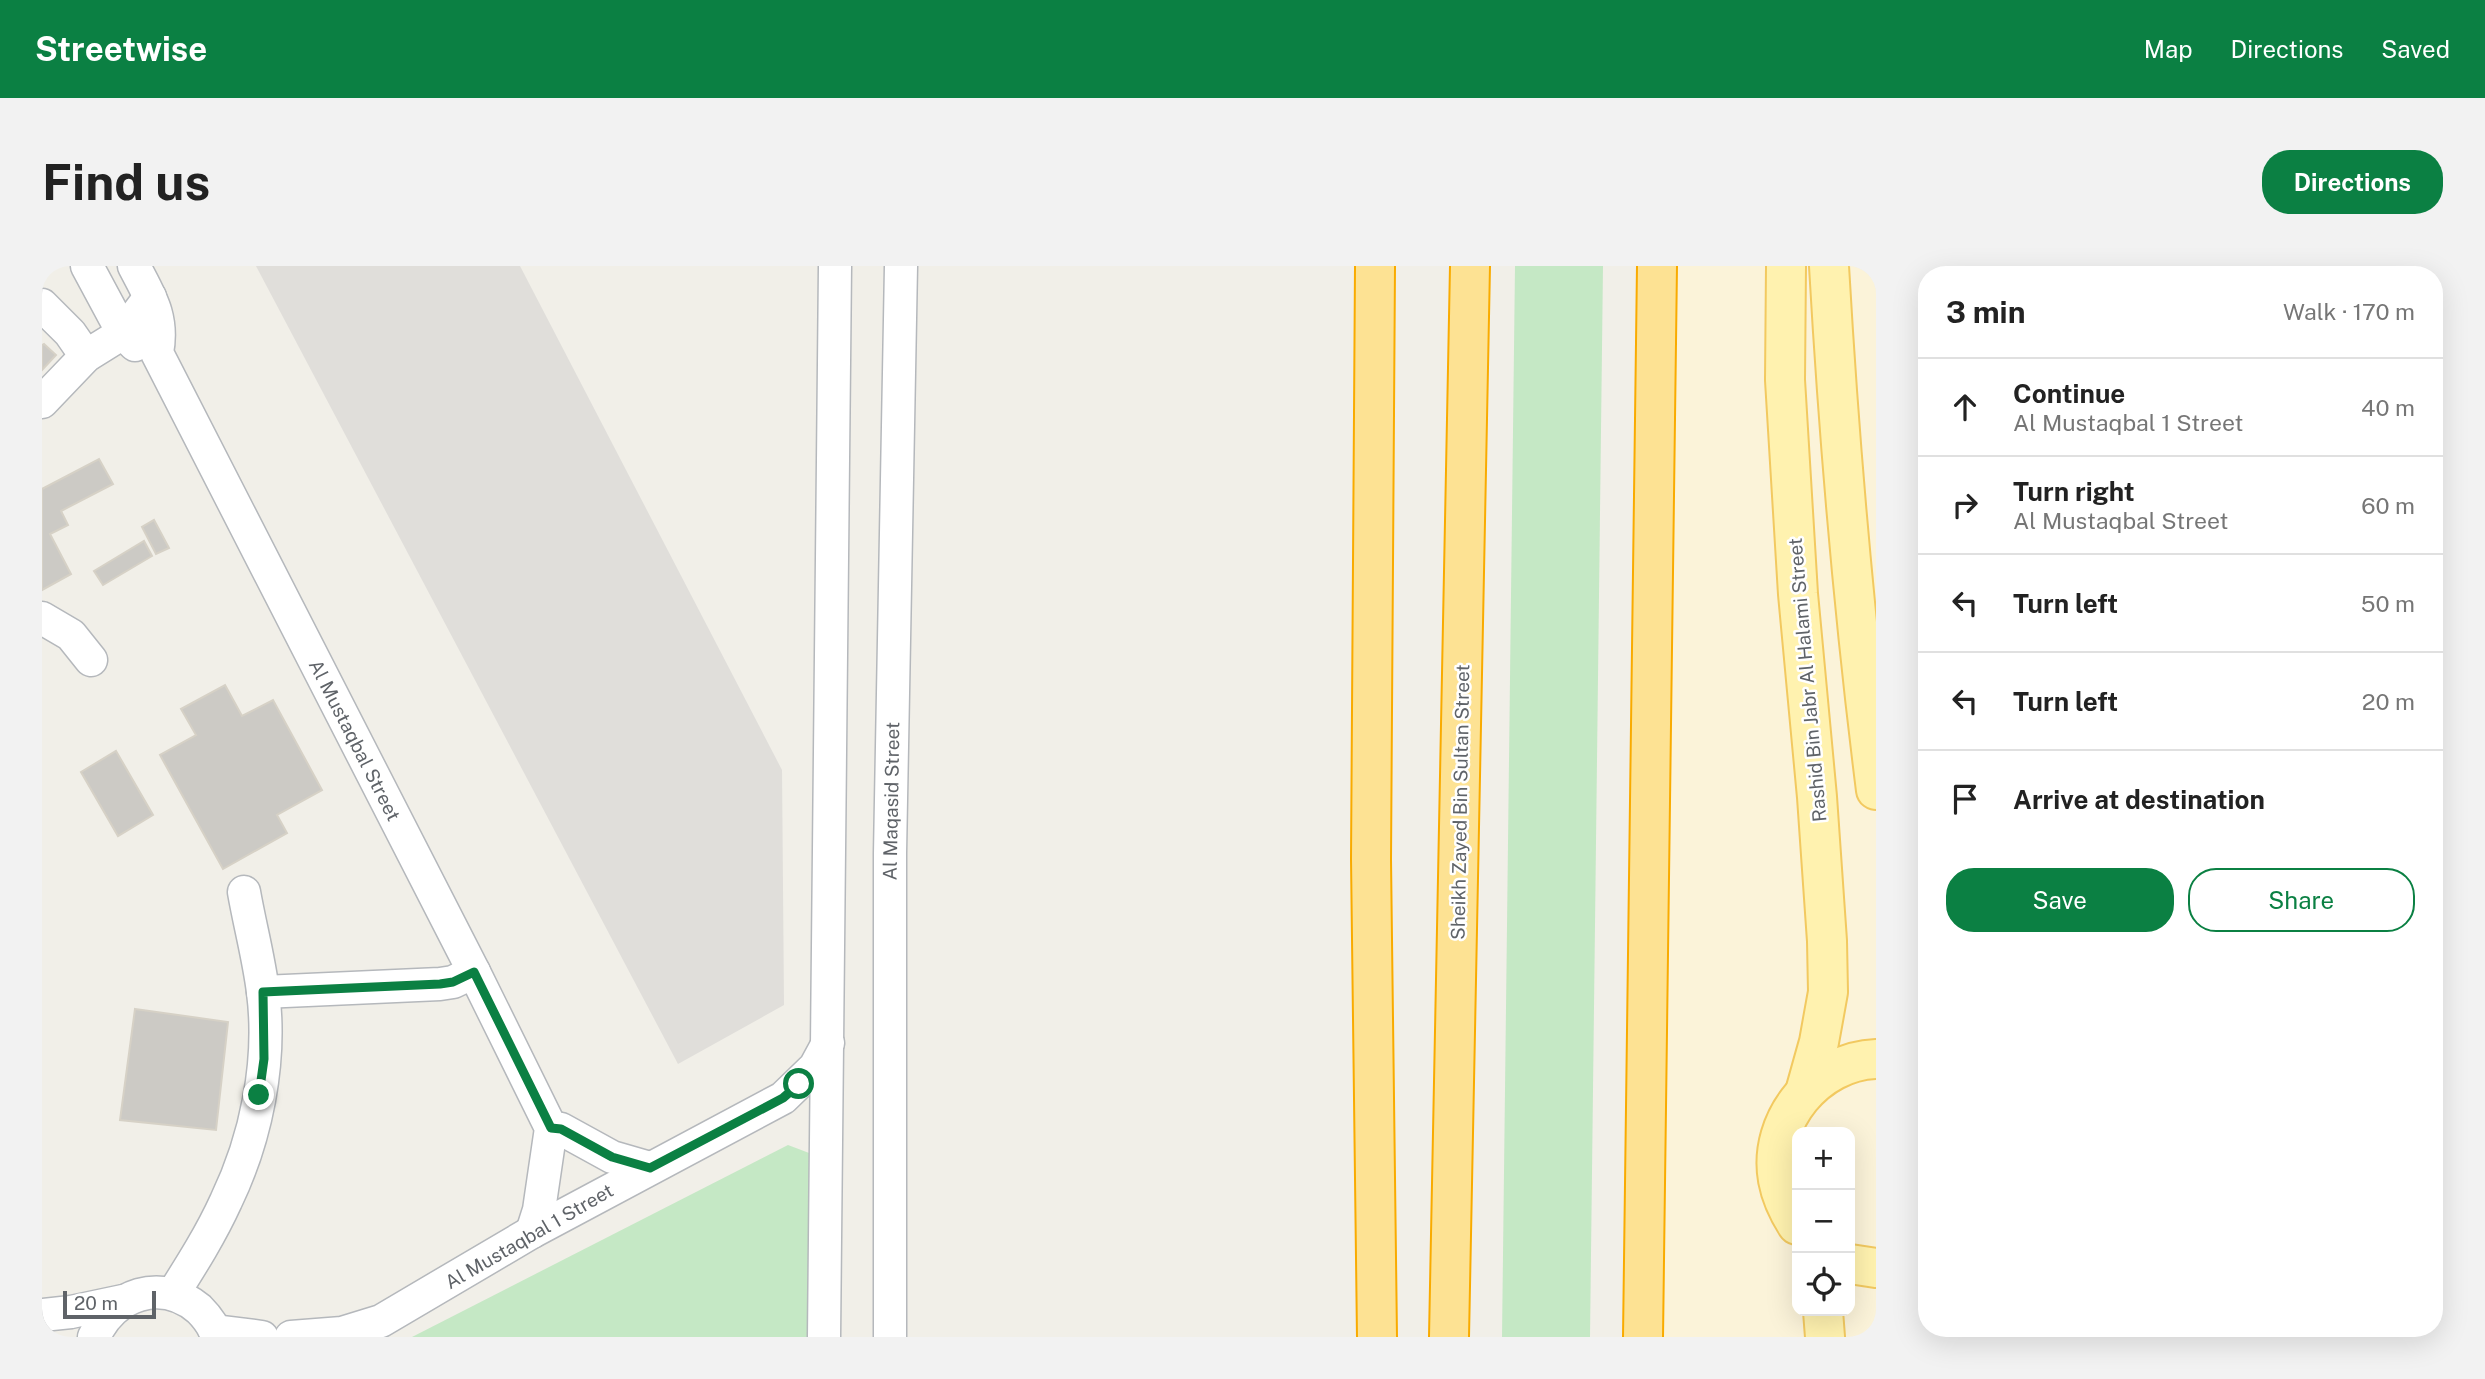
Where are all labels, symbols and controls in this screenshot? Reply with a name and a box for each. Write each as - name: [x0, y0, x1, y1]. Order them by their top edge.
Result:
- text: Streetwise: [35, 30, 207, 68]
- text: Map: [2144, 35, 2193, 63]
- text: Directions: [2231, 35, 2343, 63]
- text: Saved: [2381, 35, 2450, 63]
- button: Directions: [2262, 150, 2443, 214]
- text: Find us: [42, 153, 210, 211]
- text: 3 min: [1946, 294, 2025, 330]
- text: Walk · 170 m: [2283, 298, 2415, 325]
- text: Continue: [2013, 378, 2125, 409]
- icon: ahead: [1946, 388, 1984, 426]
- text: 40 m: [2361, 394, 2415, 421]
- text: Al Mustaqbal 1 Street: [2013, 409, 2243, 436]
- text: Turn right: [2013, 476, 2135, 507]
- icon: right: [1946, 486, 1984, 524]
- text: 60 m: [2361, 492, 2415, 519]
- text: Al Mustaqbal Street: [2013, 507, 2228, 534]
- street label: Rashid Bin Jabr Al Halami Street: [1784, 537, 1830, 823]
- icon: left: [1946, 584, 1984, 622]
- text: Turn left: [2013, 588, 2118, 619]
- text: 50 m: [2361, 590, 2415, 617]
- street label: Al Mustaqbal Street: [305, 656, 405, 824]
- street label: Sheikh Zayed Bin Sultan Street: [1447, 664, 1473, 940]
- icon: left: [1946, 682, 1984, 720]
- text: Turn left: [2013, 686, 2118, 717]
- text: 20 m: [2362, 688, 2415, 715]
- street label: Al Maqasid Street: [879, 722, 903, 880]
- icon: arrive: [1946, 780, 1984, 818]
- text: Arrive at destination: [2013, 784, 2265, 815]
- button: Save: [1946, 868, 2174, 932]
- button: Share: [2188, 868, 2415, 932]
- route start: [783, 1068, 814, 1099]
- route end: [243, 1079, 274, 1110]
- map controls: [1792, 1127, 1855, 1316]
- button: +: [1792, 1127, 1855, 1190]
- street label: Al Mustaqbal 1 Street: [441, 1179, 617, 1293]
- button: −: [1792, 1190, 1855, 1253]
- button: locate: [1792, 1253, 1855, 1316]
- scale bar: [63, 1288, 156, 1320]
- text: 20 m: [74, 1292, 118, 1314]

